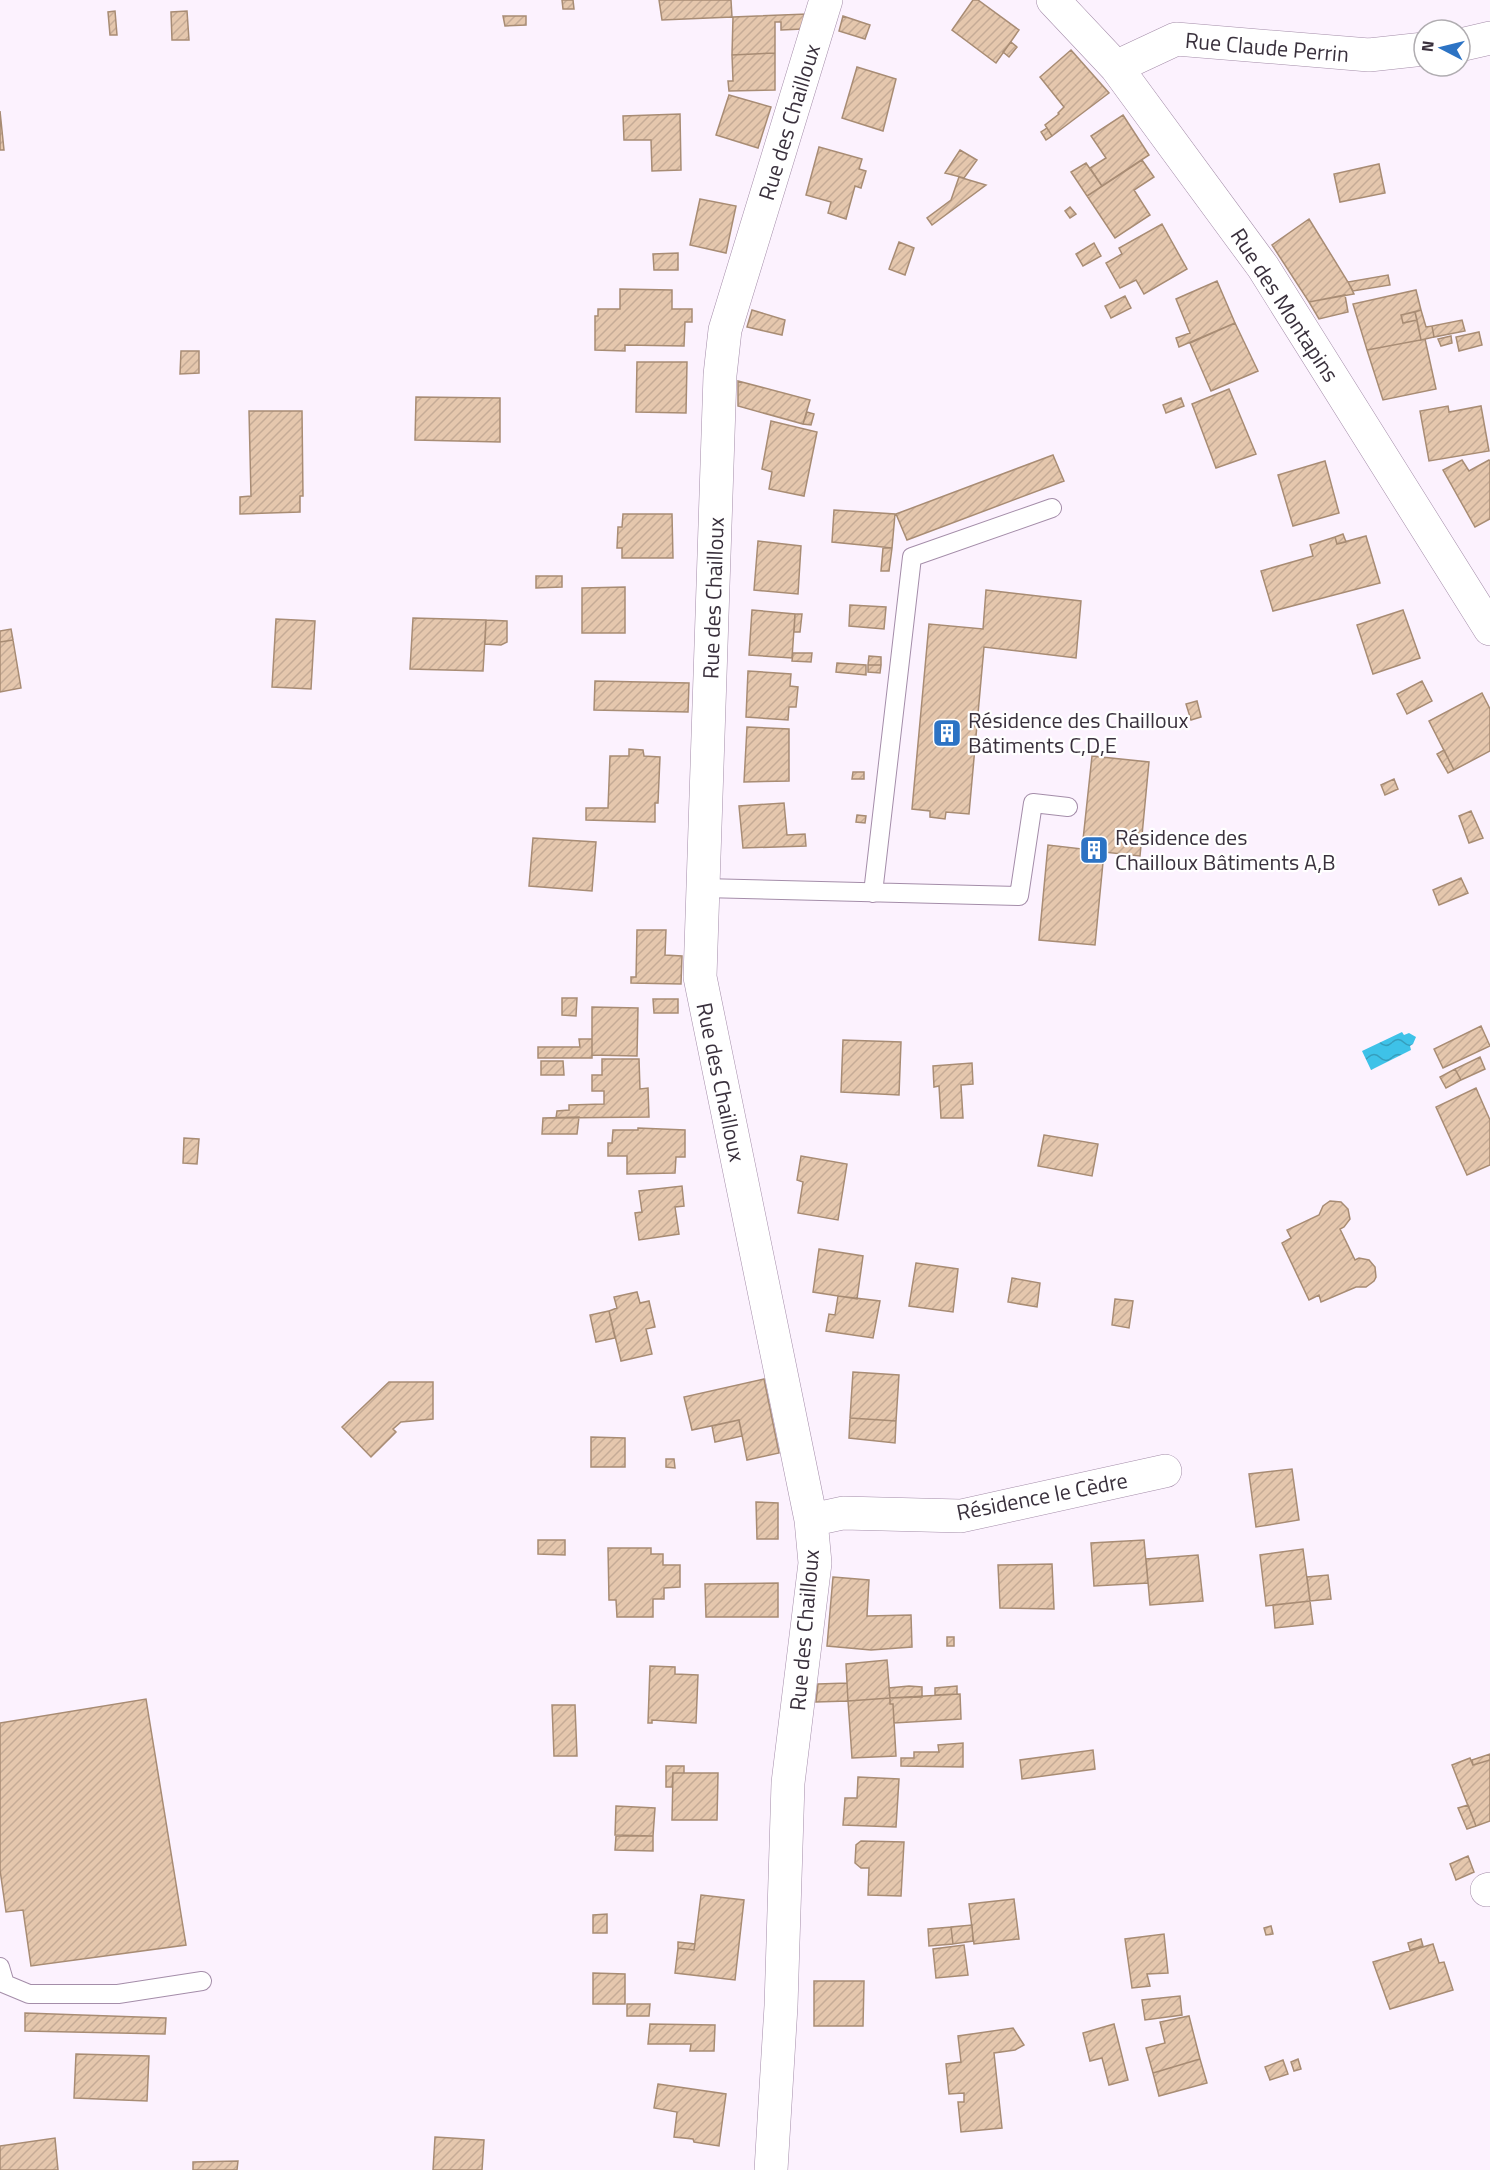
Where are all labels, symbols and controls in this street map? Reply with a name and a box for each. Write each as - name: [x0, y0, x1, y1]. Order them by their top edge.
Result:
- north arrow: [1412, 18, 1472, 78]
- street label: Rue Claude Perrin: [1184, 23, 1350, 71]
- text: N: [1415, 39, 1440, 53]
- street label: Rue des Chailloux: [749, 40, 829, 204]
- street label: Rue des Montapins: [1222, 221, 1348, 389]
- street label: Rue des Chailloux: [693, 516, 733, 680]
- place label: Résidence des Chailloux Bâtiments C,D,E: [968, 703, 1188, 762]
- building icon: Résidence des Chailloux Bâtiments C,D,E: [931, 717, 963, 749]
- place label: Résidence des Chailloux Bâtiments A,B: [1115, 820, 1336, 879]
- building icon: Résidence des Chailloux Bâtiments A,B: [1078, 834, 1110, 866]
- street label: Rue des Chailloux: [688, 999, 754, 1165]
- street label: Résidence le Cèdre: [954, 1463, 1130, 1529]
- street label: Rue des Chailloux: [780, 1548, 828, 1712]

